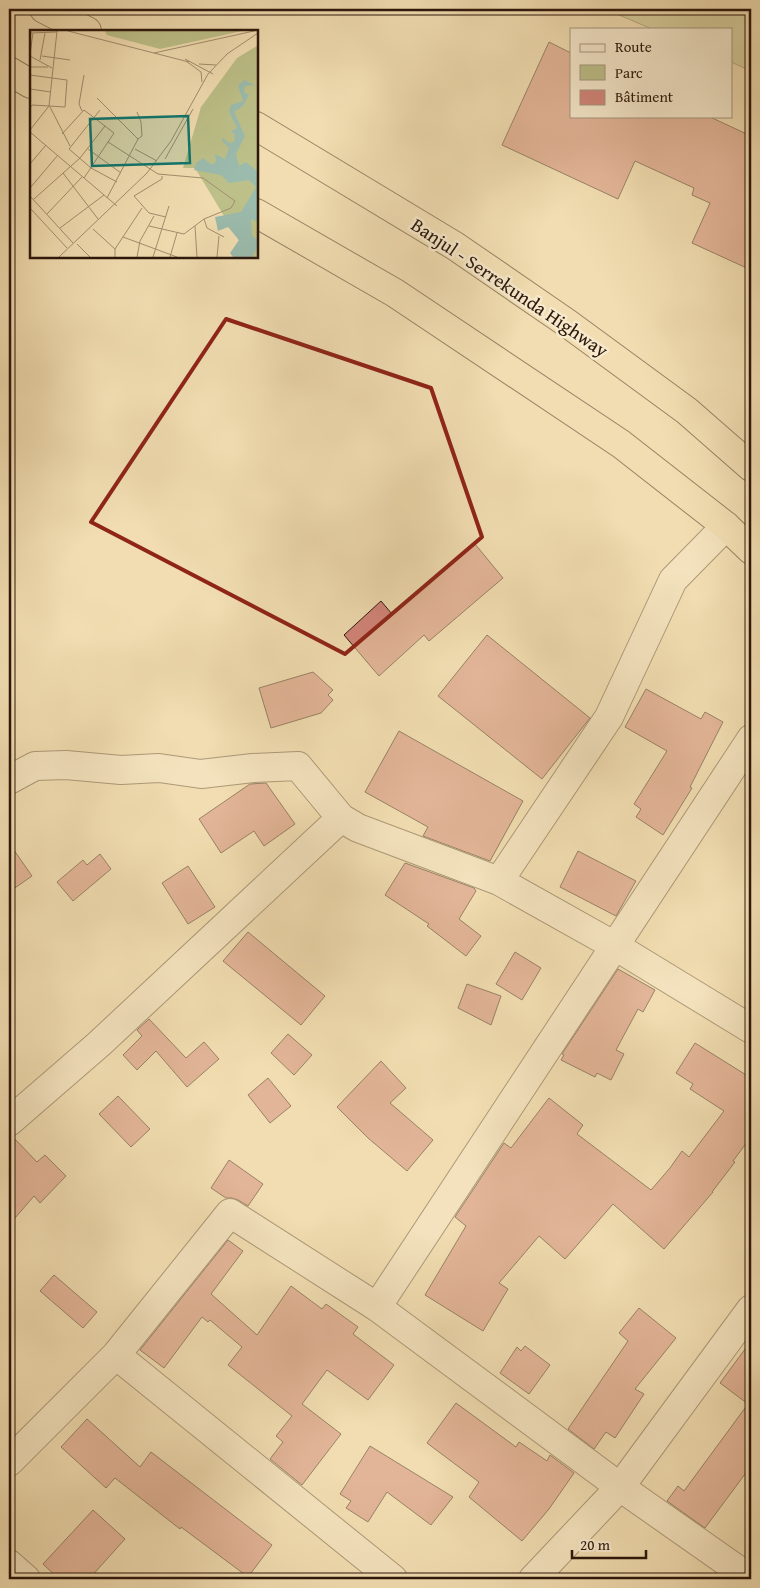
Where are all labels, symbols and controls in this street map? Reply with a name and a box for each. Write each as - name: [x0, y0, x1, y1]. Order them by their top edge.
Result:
- legend: [570, 28, 732, 118]
- inset map: [30, 30, 258, 258]
- text: Route: [615, 36, 652, 57]
- text: Parc: [615, 62, 643, 83]
- text: Bâtiment: [615, 86, 674, 107]
- street label: Banjul - Serrekunda Highway: [406, 210, 614, 364]
- scale bar: [572, 1528, 646, 1560]
- text: 20 m: [580, 1534, 611, 1555]

